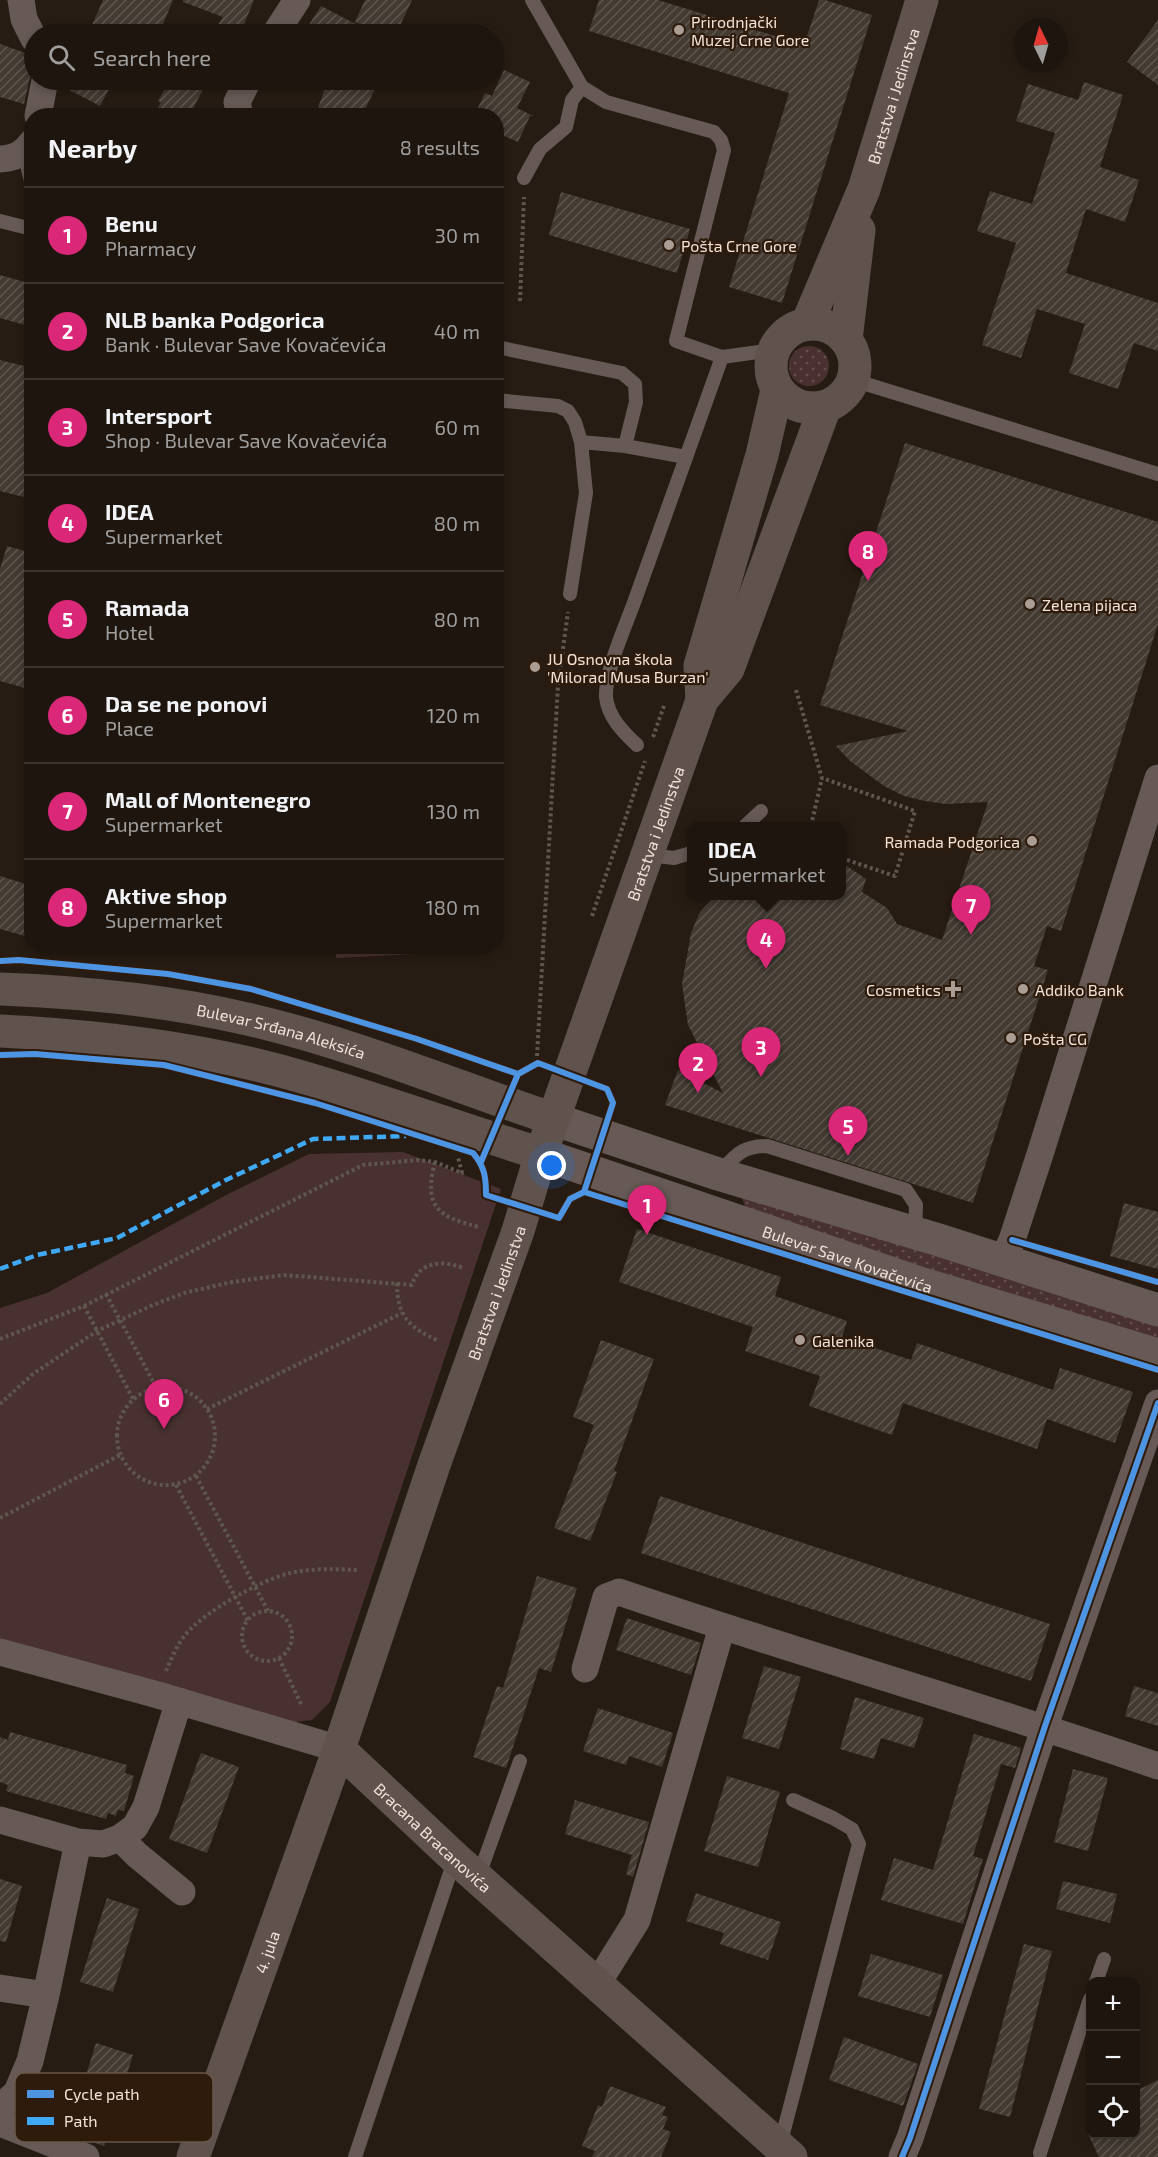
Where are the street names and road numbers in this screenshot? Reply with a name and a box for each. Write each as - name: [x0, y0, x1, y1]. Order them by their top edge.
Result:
- street label: Bratstva i Jedinstva: [863, 25, 922, 166]
- street label: Bratstva i Jedinstva: [622, 764, 687, 903]
- street label: Bulevar Srđana Aleksića: [195, 999, 368, 1062]
- street label: Bulevar Save Kovačevića: [760, 1221, 935, 1296]
- street label: Bratstva i Jedinstva: [463, 1223, 529, 1362]
- street label: Bracana Bracanovića: [371, 1778, 496, 1896]
- street label: 4. jula: [250, 1928, 283, 1976]

